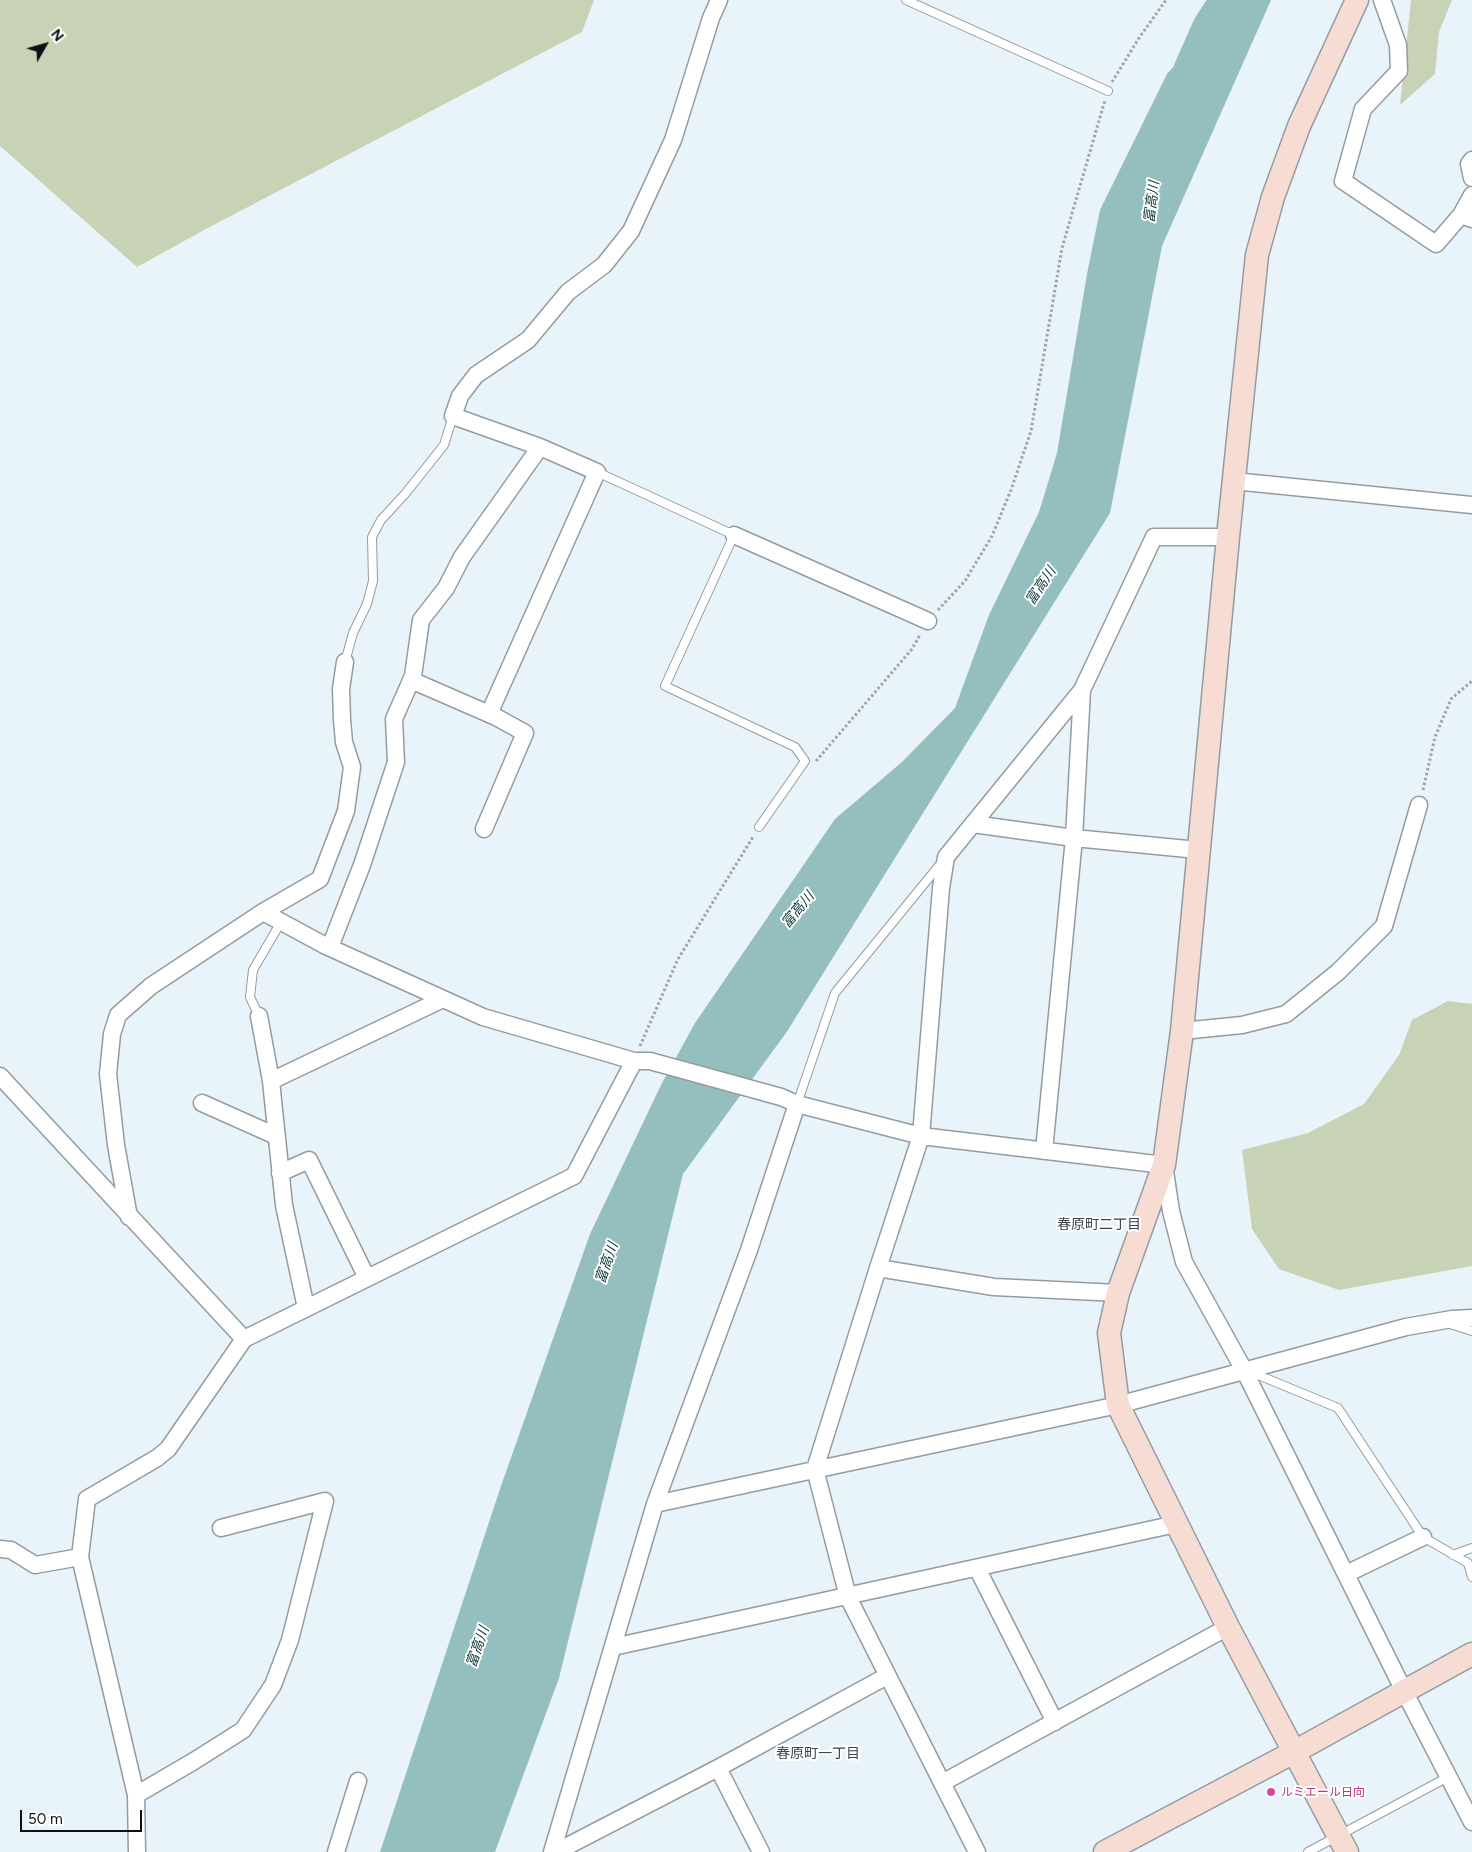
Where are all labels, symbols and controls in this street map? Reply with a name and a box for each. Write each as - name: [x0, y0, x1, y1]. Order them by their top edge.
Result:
- north arrow: [20, 20, 70, 70]
- text: N: [47, 26, 67, 45]
- water label: 富高川: [1141, 180, 1163, 224]
- water label: 富高川: [1022, 564, 1060, 608]
- water label: 富高川: [778, 889, 818, 931]
- district label: 春原町二丁目: [1057, 1217, 1141, 1233]
- water label: 富高川: [592, 1240, 622, 1286]
- water label: 富高川: [463, 1624, 493, 1670]
- district label: 春原町一丁目: [776, 1746, 860, 1762]
- place label: ルミエール日向: [1281, 1785, 1365, 1799]
- marker: ルミエール日向: [1265, 1786, 1277, 1798]
- scale bar: [22, 1800, 145, 1832]
- text: 50 m: [28, 1810, 63, 1828]

